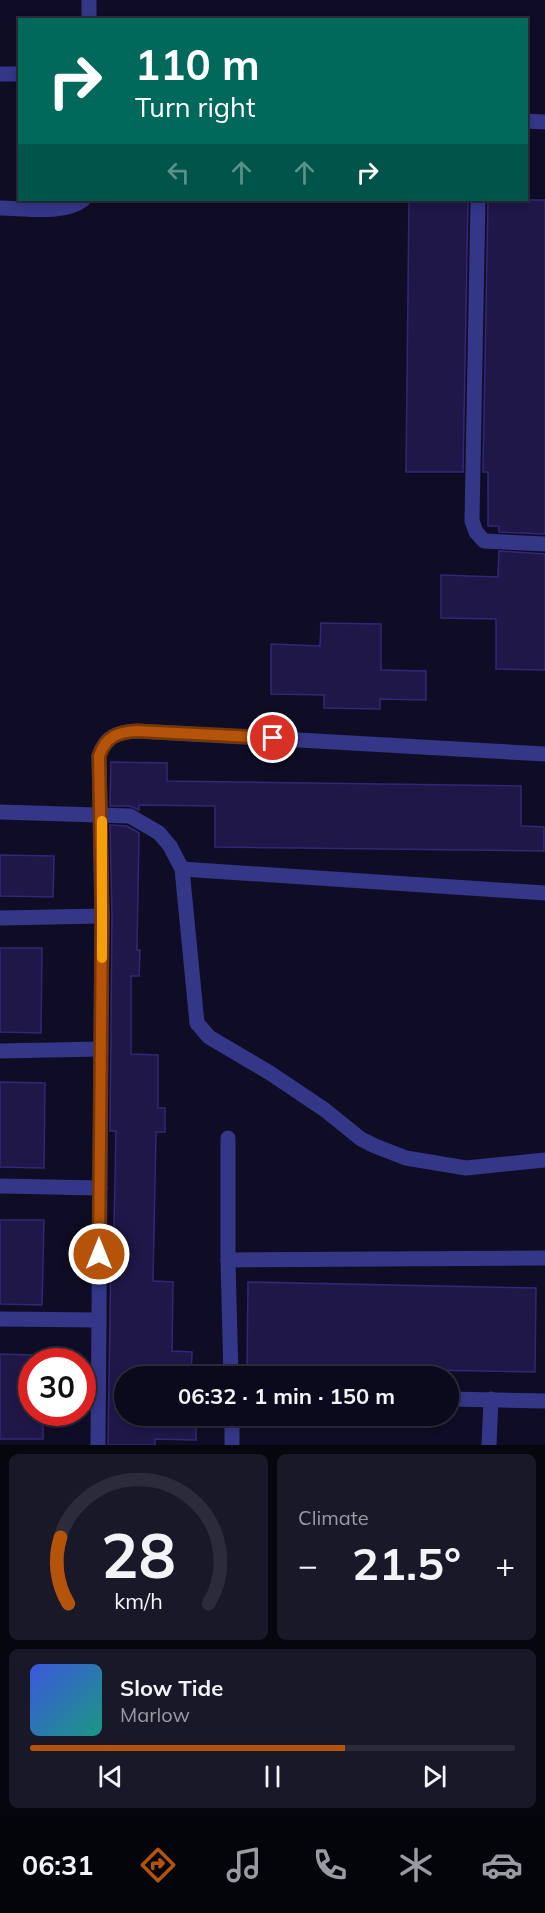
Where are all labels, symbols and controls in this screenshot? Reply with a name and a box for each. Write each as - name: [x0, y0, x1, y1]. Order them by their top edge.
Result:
- text: 110 m: [135, 38, 260, 91]
- icon: right: [36, 42, 114, 120]
- text: Turn right: [135, 90, 255, 124]
- icon: left: [162, 156, 195, 189]
- icon: ahead: [225, 156, 258, 189]
- icon: ahead: [288, 156, 321, 189]
- icon: right: [351, 156, 384, 189]
- pin: [247, 712, 298, 763]
- icon: arrive: [256, 721, 289, 754]
- position arrow: [67, 1222, 131, 1286]
- speed limit sign: 30: [18, 1348, 96, 1426]
- text: 06:32 · 1 min · 150 m: [178, 1382, 395, 1410]
- text: Climate: [298, 1505, 369, 1530]
- text: 28: [101, 1515, 176, 1594]
- text: 21.5°: [352, 1535, 461, 1591]
- text: −: [298, 1544, 318, 1585]
- text: +: [495, 1544, 515, 1585]
- text: km/h: [114, 1587, 163, 1614]
- text: Slow Tide: [120, 1674, 223, 1702]
- text: Marlow: [120, 1702, 190, 1727]
- icon: previous: [94, 1760, 127, 1793]
- icon: pause: [256, 1760, 289, 1793]
- icon: next: [418, 1760, 451, 1793]
- icon: directions: [137, 1844, 179, 1886]
- icon: music: [223, 1844, 265, 1886]
- icon: phone: [309, 1844, 351, 1886]
- icon: climate: [395, 1844, 437, 1886]
- icon: car: [481, 1844, 523, 1886]
- text: 06:31: [22, 1848, 93, 1882]

